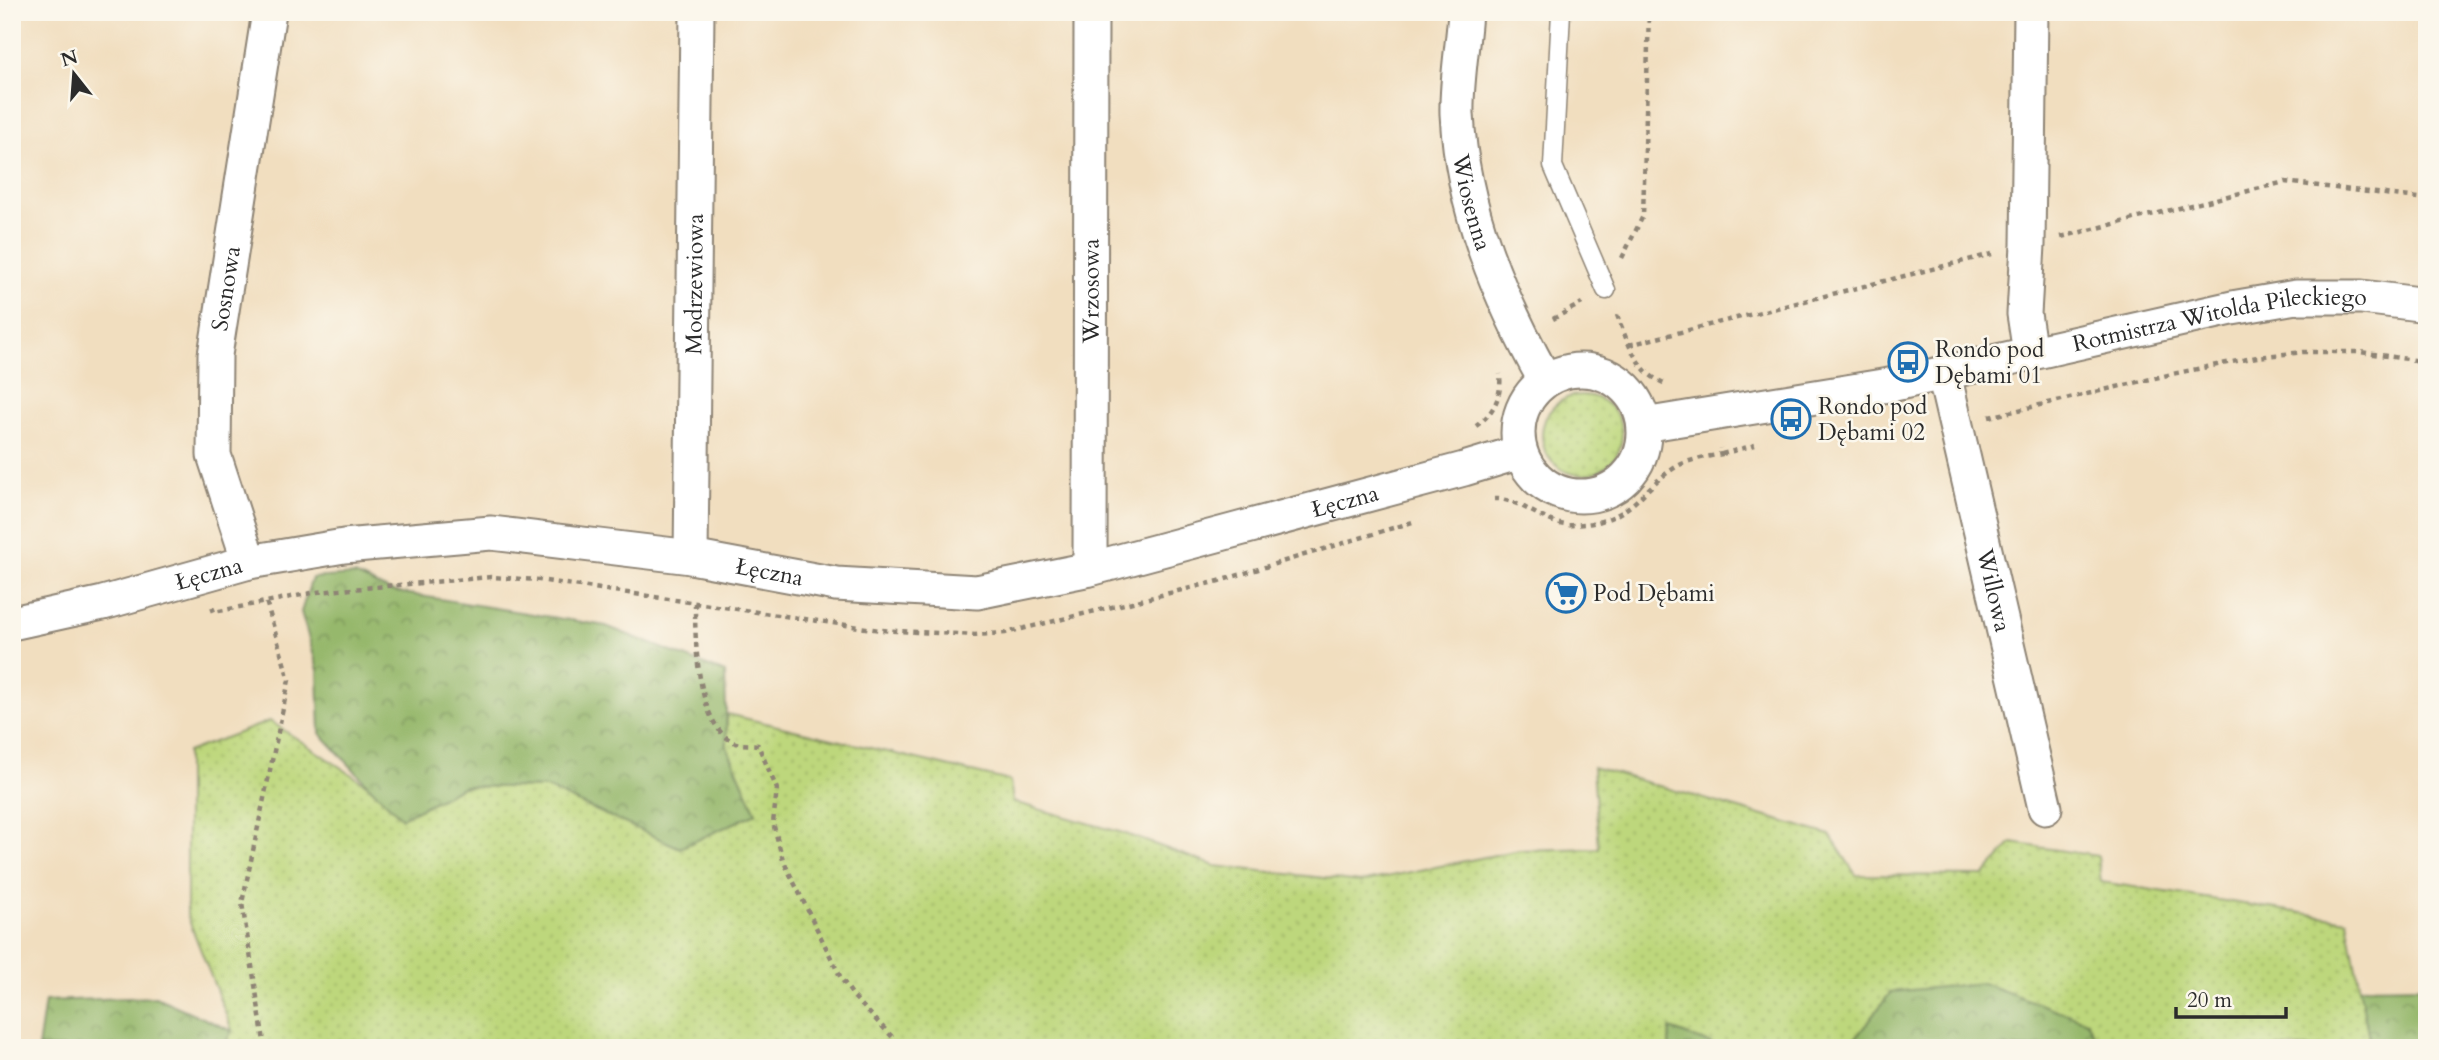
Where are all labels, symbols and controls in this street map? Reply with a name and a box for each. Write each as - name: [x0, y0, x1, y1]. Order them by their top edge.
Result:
- north arrow: [38, 38, 108, 108]
- text: N: [58, 44, 81, 74]
- street label: Wiosenna: [1445, 151, 1500, 255]
- street label: Modrzewiowa: [678, 213, 710, 355]
- street label: Wrzosowa: [1075, 238, 1106, 345]
- street label: Sosnowa: [204, 244, 247, 333]
- street label: Rotmistrza Witolda Pileckiego: [2069, 282, 2367, 359]
- place label: Rondo pod Dębami 01: [1935, 334, 2045, 391]
- bus stop icon: Rondo pod Dębami 01: [1887, 341, 1929, 383]
- place label: Rondo pod Dębami 02: [1818, 391, 1928, 448]
- bus stop icon: Rondo pod Dębami 02: [1770, 398, 1812, 440]
- street label: Łęczna: [1308, 477, 1382, 525]
- street label: Willowa: [1969, 545, 2019, 635]
- street label: Łęczna: [172, 549, 246, 597]
- street label: Łęczna: [733, 550, 806, 593]
- supermarket icon: Pod Dębami: [1545, 572, 1587, 614]
- place label: Pod Dębami: [1593, 578, 1715, 609]
- scale bar: [2176, 976, 2287, 1020]
- text: 20 m: [2187, 986, 2232, 1015]

